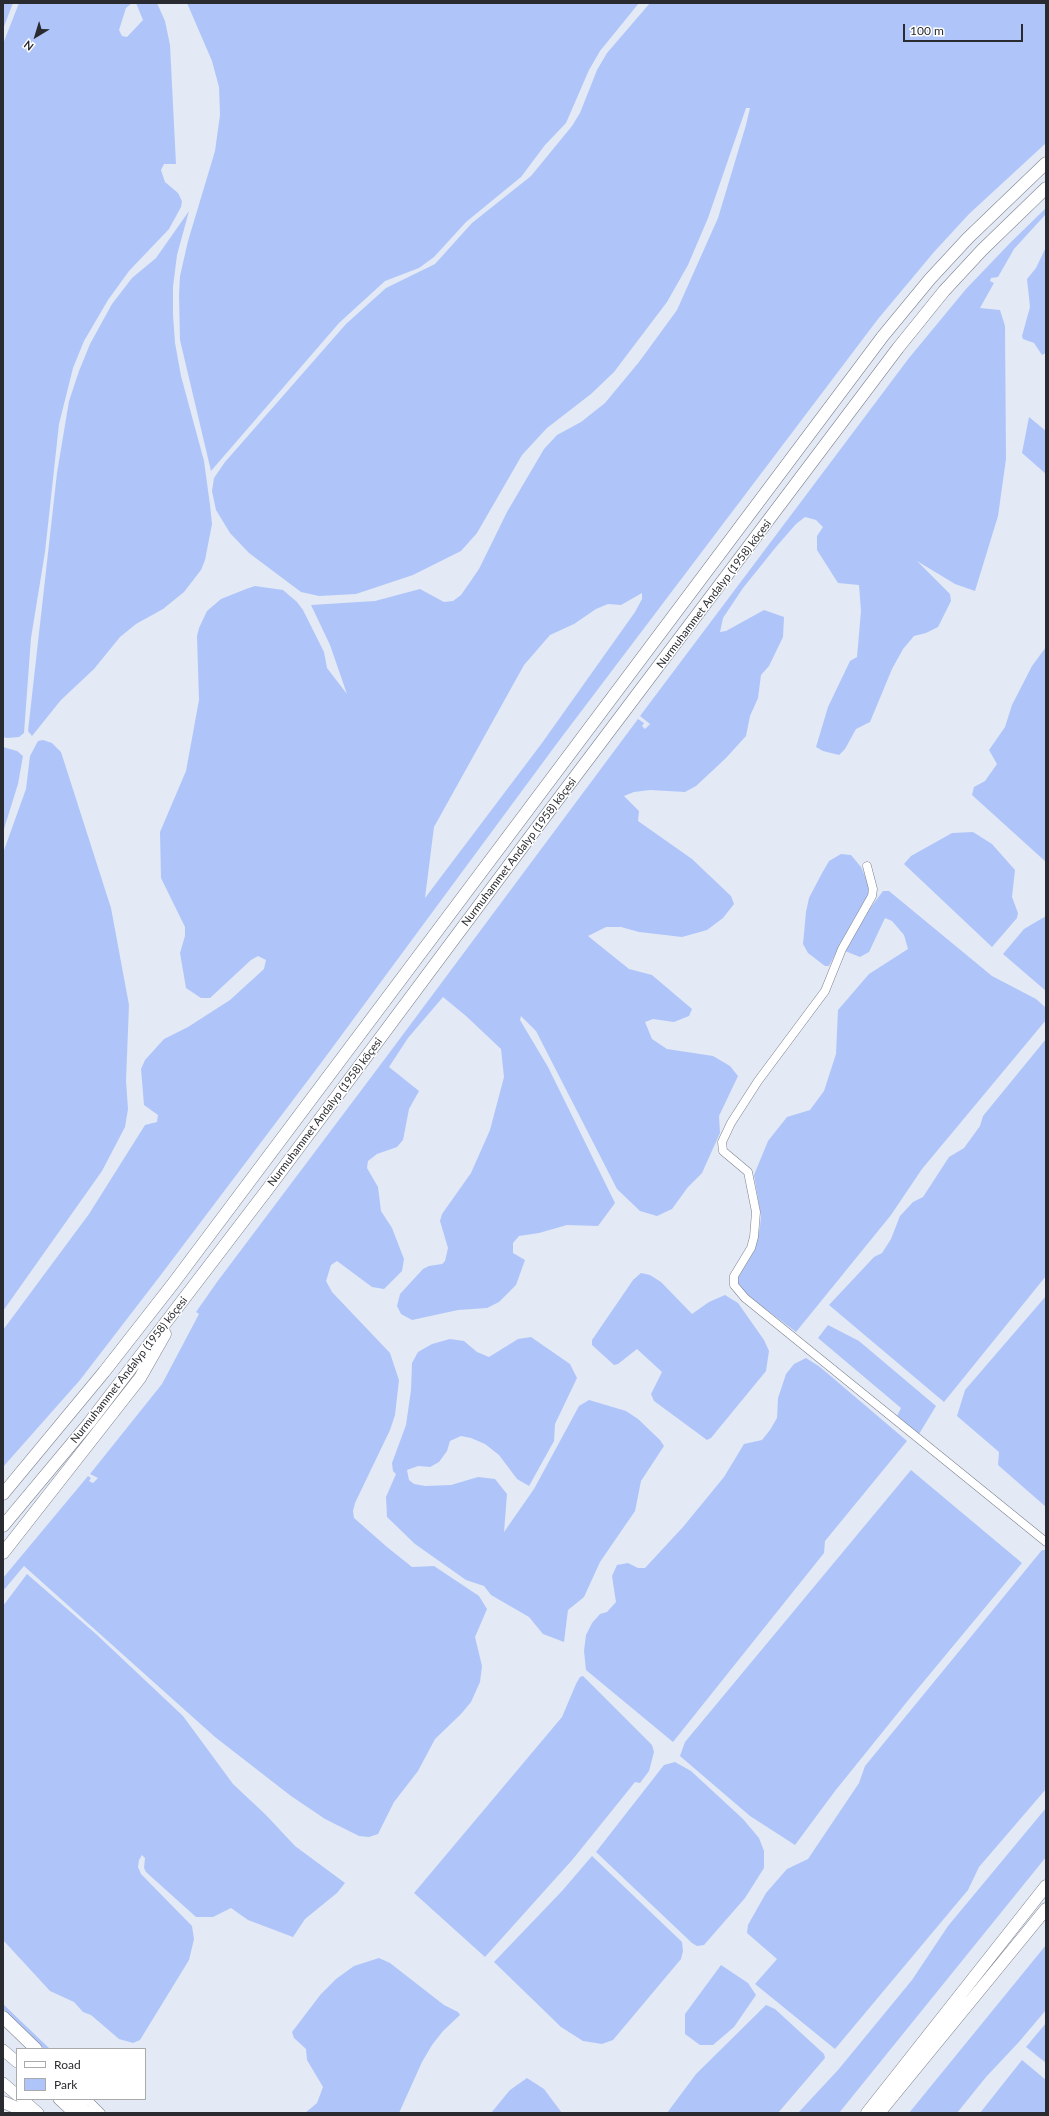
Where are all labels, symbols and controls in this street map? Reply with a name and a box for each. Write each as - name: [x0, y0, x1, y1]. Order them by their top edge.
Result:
- north arrow: [16, 16, 56, 56]
- scale bar: [905, 16, 1025, 42]
- text: 100 m: [910, 23, 944, 38]
- text: N: [21, 38, 36, 54]
- street label: Nurmuhammet Andalyp (1958) köçesi: [654, 517, 774, 671]
- street label: Nurmuhammet Andalyp (1958) köçesi: [459, 775, 579, 929]
- street label: Nurmuhammet Andalyp (1958) köçesi: [265, 1035, 385, 1189]
- street label: Nurmuhammet Andalyp (1958) köçesi: [68, 1294, 190, 1446]
- legend: [16, 2048, 146, 2100]
- text: Road: [54, 2057, 81, 2072]
- text: Park: [54, 2077, 77, 2092]

